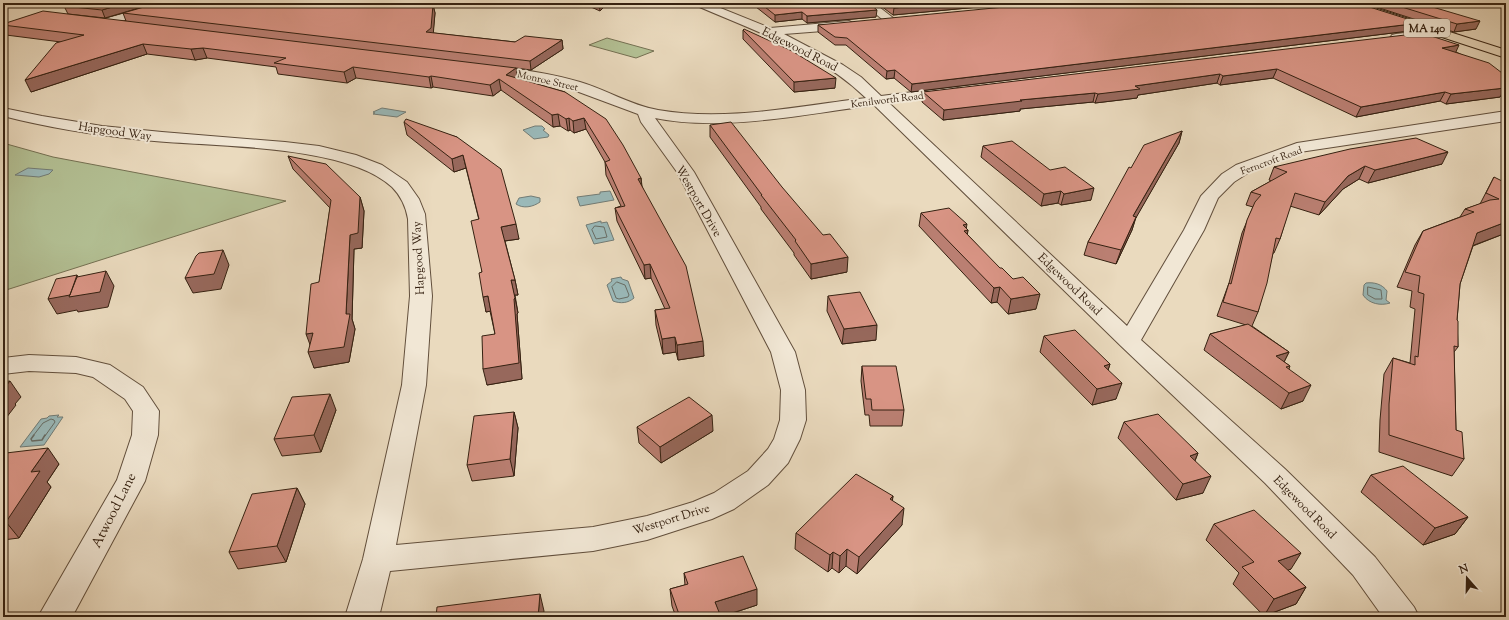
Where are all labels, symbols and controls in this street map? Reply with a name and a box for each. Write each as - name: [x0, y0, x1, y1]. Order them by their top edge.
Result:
- road number: MA 140: [1404, 19, 1450, 37]
- street label: Edgewood Road: [758, 23, 841, 77]
- street label: Monroe Street: [516, 67, 580, 96]
- street label: Kenilworth Road: [850, 89, 925, 112]
- street label: Hapgood Way: [77, 118, 153, 146]
- street label: Ferncroft Road: [1238, 143, 1305, 180]
- street label: Westport Drive: [670, 162, 726, 241]
- street label: Hapgood Way: [408, 221, 430, 295]
- street label: Edgewood Road: [1033, 249, 1106, 320]
- street label: Atwood Lane: [87, 470, 142, 552]
- street label: Edgewood Road: [1269, 472, 1340, 544]
- street label: Westport Drive: [630, 500, 712, 540]
- north arrow: [1447, 558, 1487, 598]
- text: N: [1456, 560, 1471, 579]

